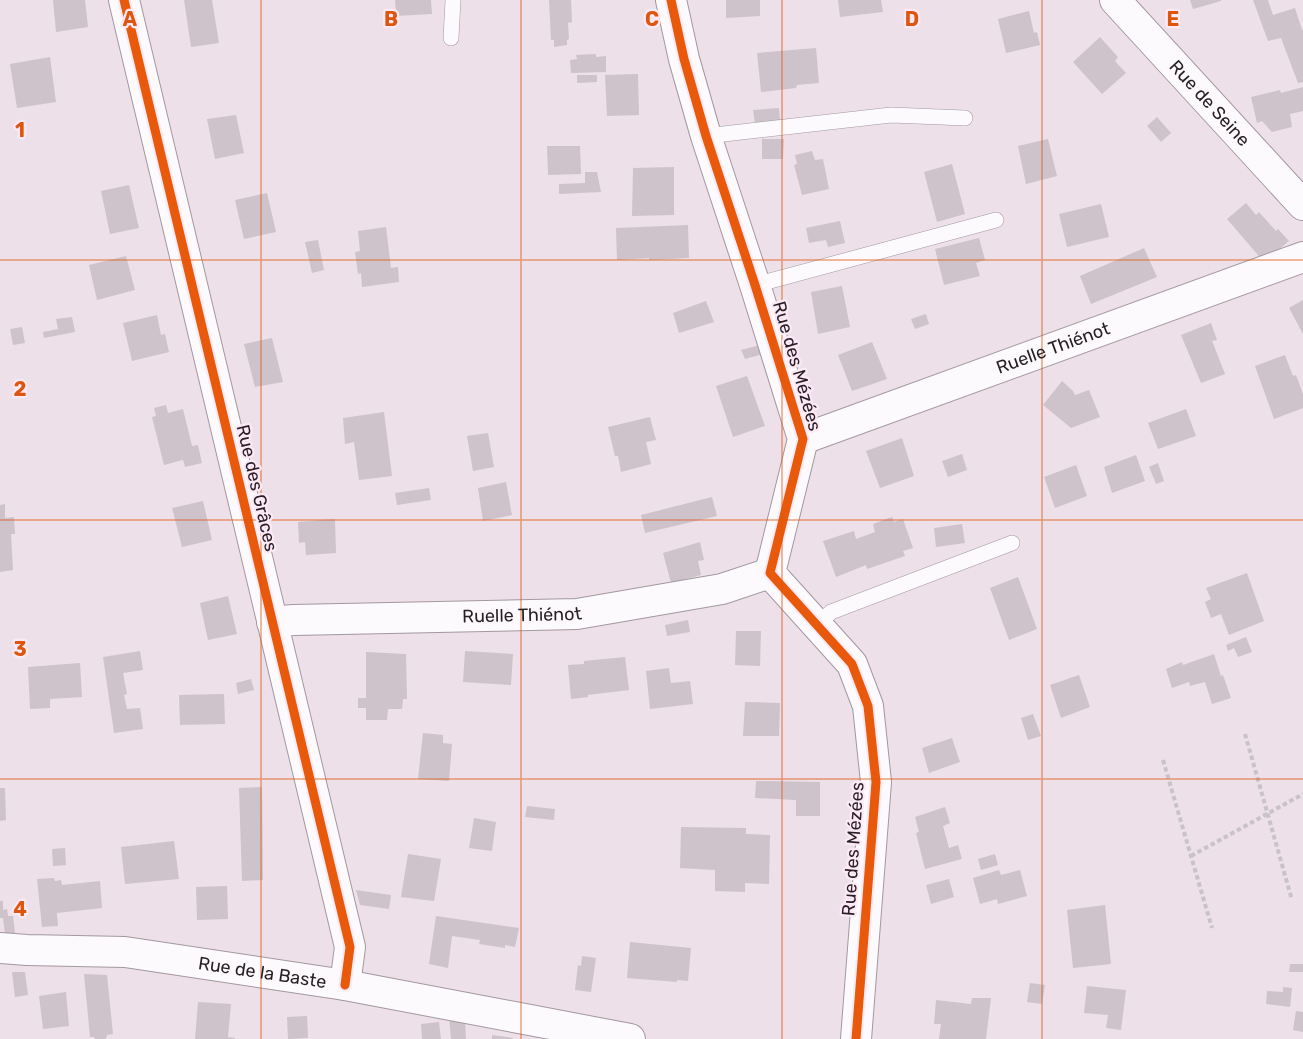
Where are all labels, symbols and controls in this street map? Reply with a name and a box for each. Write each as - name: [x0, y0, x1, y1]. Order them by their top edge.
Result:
- text: A: [123, 7, 138, 31]
- text: B: [384, 7, 398, 31]
- text: C: [645, 7, 659, 31]
- text: D: [905, 7, 919, 31]
- text: E: [1167, 7, 1179, 31]
- street label: Rue de Seine: [1165, 56, 1255, 151]
- text: 1: [15, 118, 25, 142]
- street label: Rue des Mézées: [768, 298, 826, 434]
- street label: Ruelle Thiénot: [993, 317, 1113, 379]
- text: 2: [14, 377, 27, 401]
- street label: Rue des Grâces: [232, 422, 282, 554]
- street label: Ruelle Thiénot: [462, 602, 583, 627]
- text: 3: [13, 637, 27, 661]
- street label: Rue des Mézées: [837, 781, 869, 917]
- text: 4: [13, 897, 27, 921]
- street label: Rue de la Baste: [197, 952, 328, 993]

